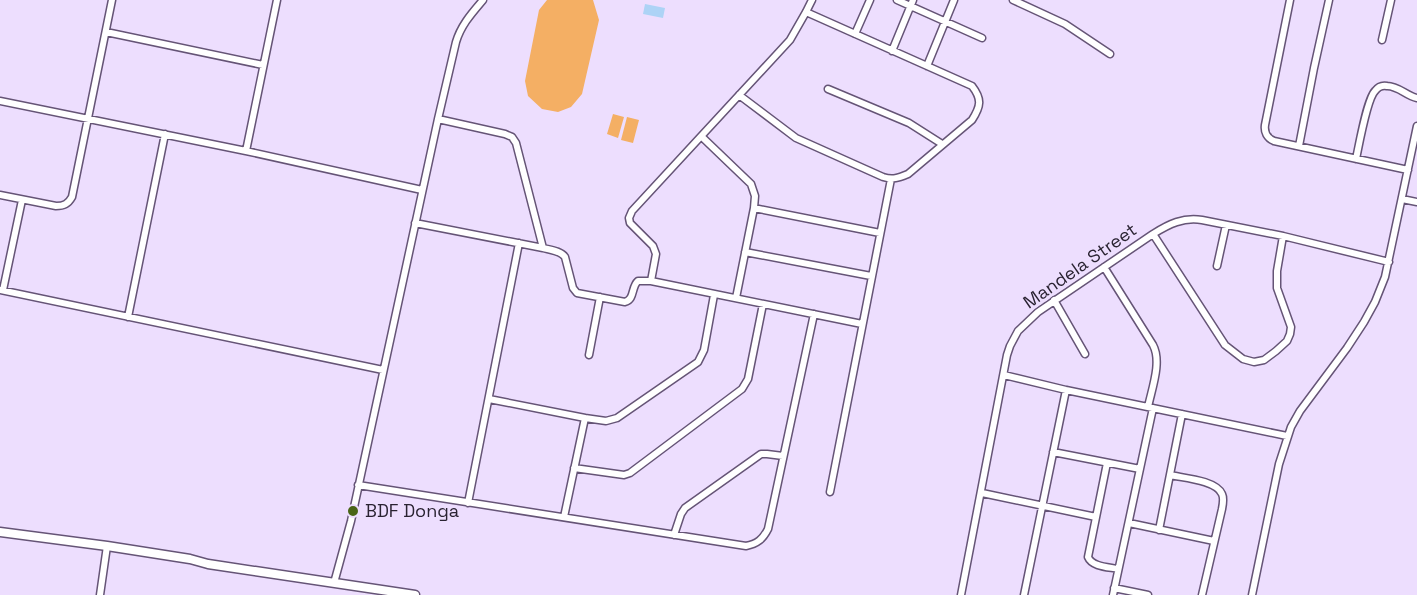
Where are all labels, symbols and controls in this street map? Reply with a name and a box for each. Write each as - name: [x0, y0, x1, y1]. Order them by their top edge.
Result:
- street label: Mandela Street: [1018, 218, 1141, 313]
- place label: BDF Donga: [365, 499, 459, 522]
- marker: BDF Donga: [346, 504, 360, 518]

